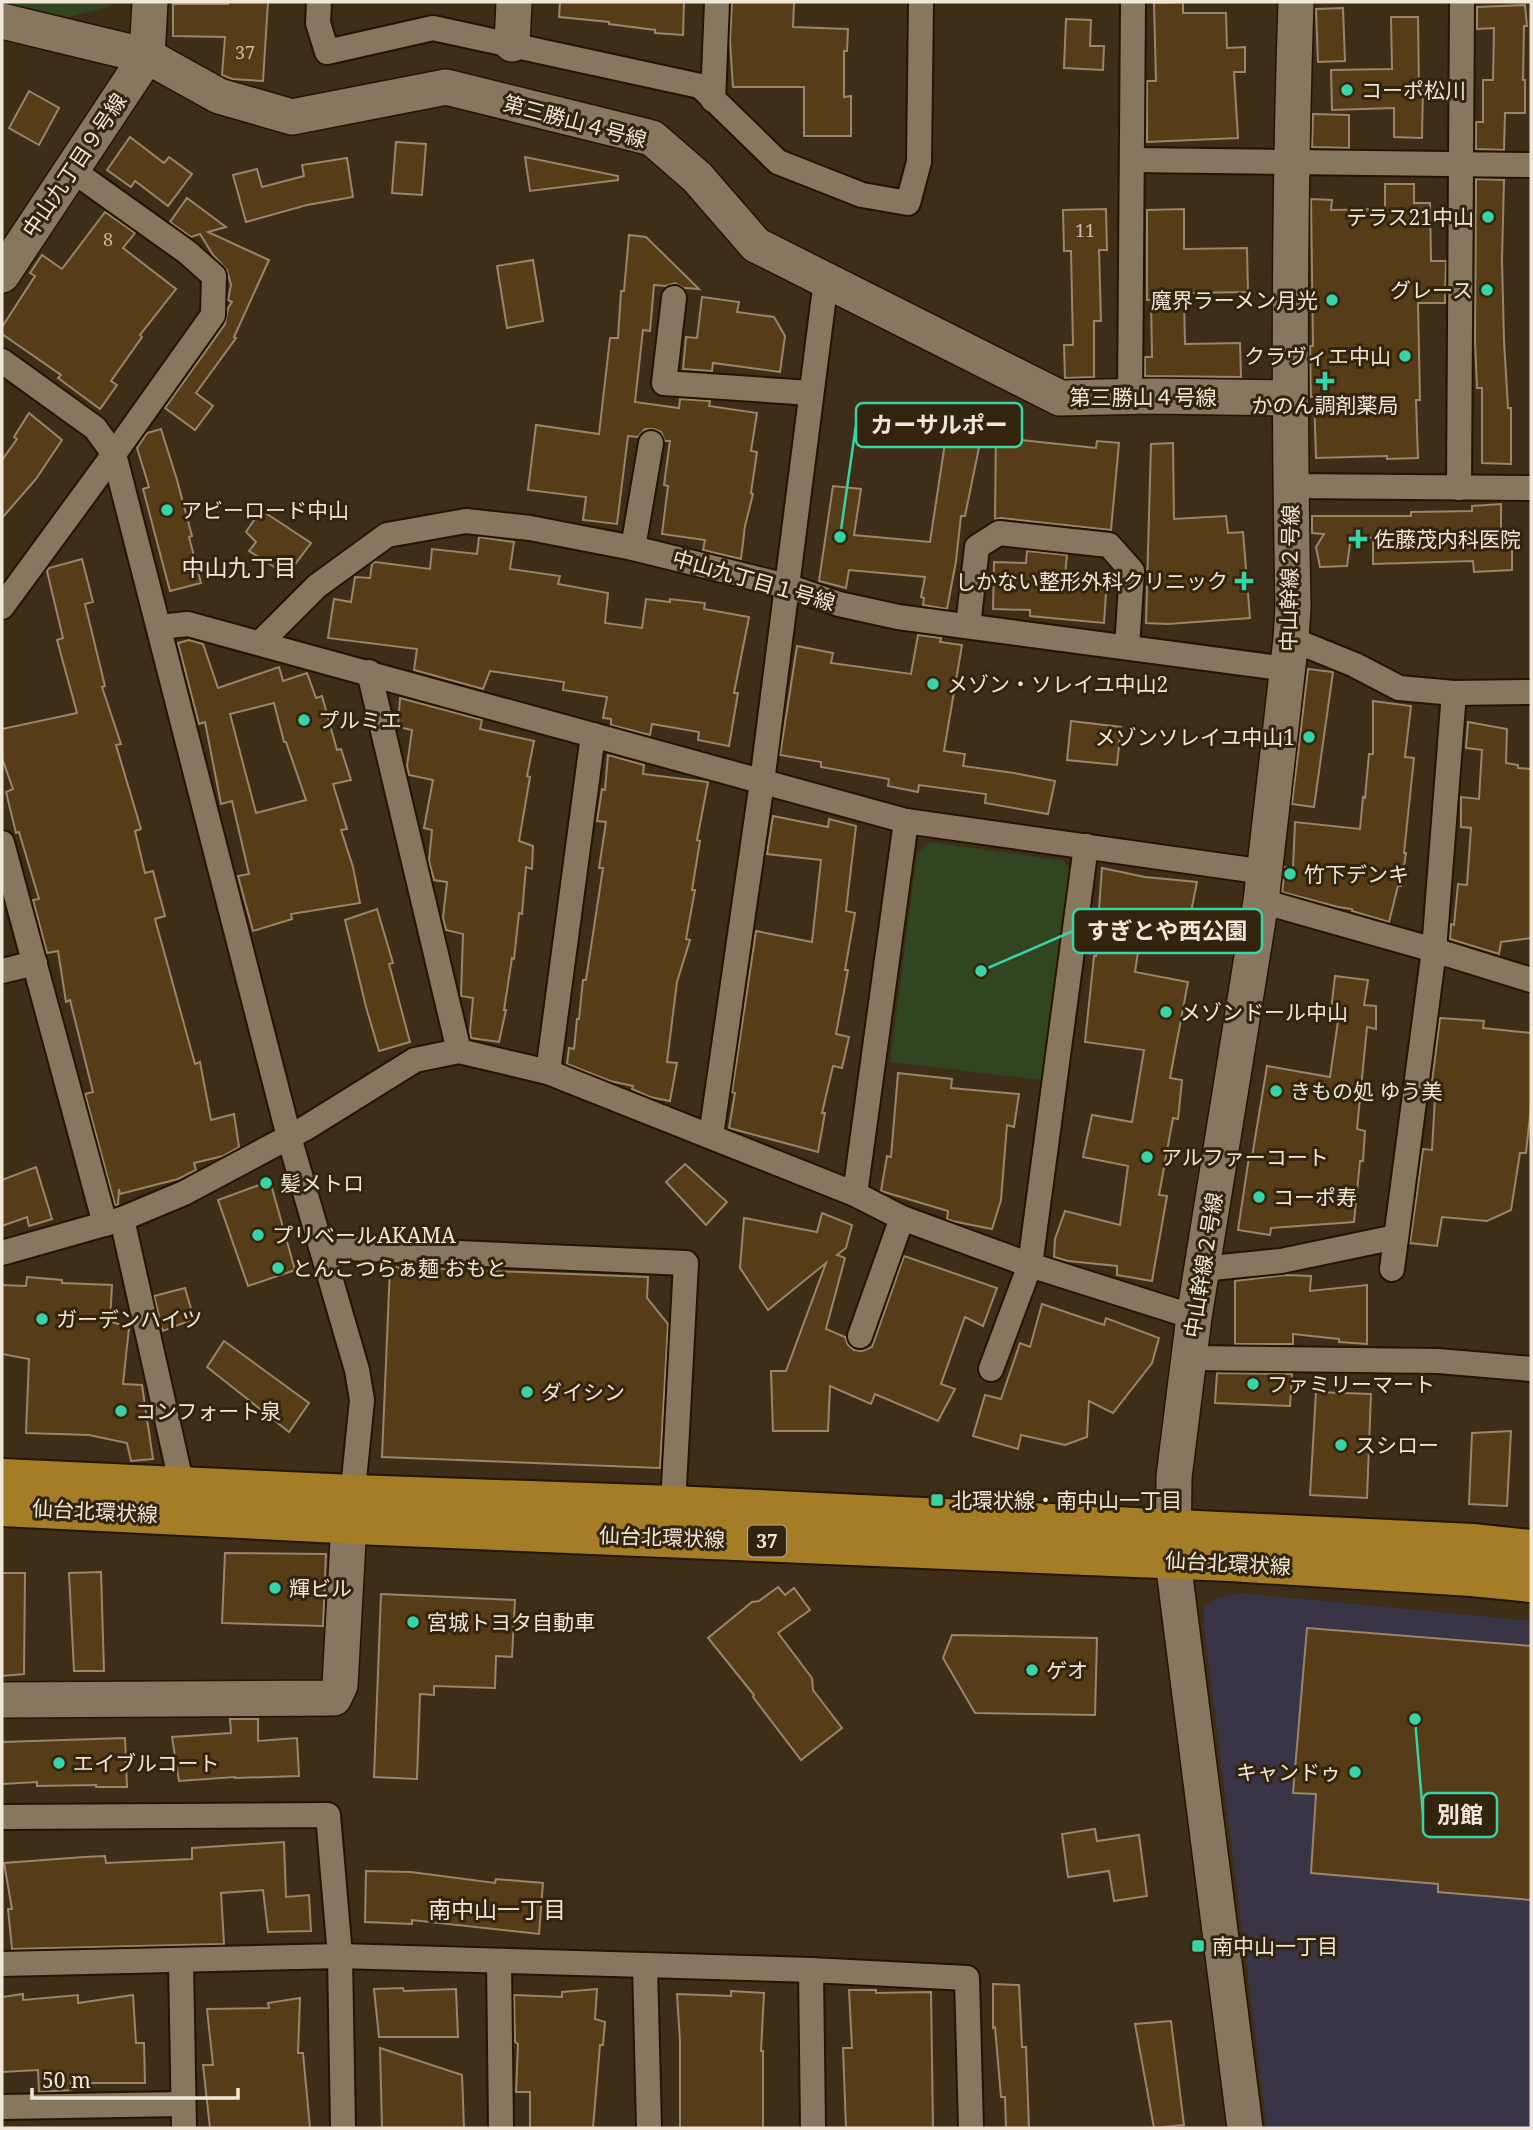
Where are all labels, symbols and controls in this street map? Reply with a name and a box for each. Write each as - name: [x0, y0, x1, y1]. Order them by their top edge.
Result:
- house number: 37: [235, 40, 255, 64]
- place label: コーポ松川: [1361, 76, 1466, 104]
- marker: コーポ松川: [1339, 82, 1355, 98]
- street label: 中山九丁目９号線: [15, 88, 133, 242]
- street label: 第三勝山４号線: [500, 88, 650, 154]
- place label: テラス21中山: [1346, 203, 1474, 231]
- marker: テラス21中山: [1480, 209, 1496, 225]
- house number: 11: [1075, 218, 1095, 242]
- house number: 8: [103, 227, 113, 251]
- place label: グレース: [1390, 276, 1473, 304]
- marker: グレース: [1479, 282, 1495, 298]
- place label: 魔界ラーメン月光: [1151, 286, 1318, 314]
- marker: 魔界ラーメン月光: [1324, 292, 1340, 308]
- place label: クラヴィエ中山: [1244, 342, 1391, 370]
- marker: クラヴィエ中山: [1397, 348, 1413, 364]
- marker: かのん調剤薬局: [1317, 373, 1333, 389]
- street label: 第三勝山４号線: [1070, 383, 1217, 411]
- place label: かのん調剤薬局: [1252, 391, 1399, 419]
- callout: カーサルポー: [856, 403, 1022, 447]
- text: カーサルポー: [870, 408, 1008, 440]
- place label: アビーロード中山: [181, 496, 349, 524]
- marker: アビーロード中山: [159, 502, 175, 518]
- street label: 中山幹線２号線: [1274, 504, 1304, 652]
- place label: 佐藤茂内科医院: [1374, 525, 1521, 553]
- marker: 佐藤茂内科医院: [1348, 529, 1368, 549]
- street label: 中山九丁目１号線: [669, 543, 839, 617]
- district label: 中山九丁目: [182, 551, 297, 583]
- place label: しかない整形外科クリニック: [955, 567, 1228, 595]
- marker: しかない整形外科クリニック: [1234, 571, 1254, 591]
- place label: メゾン・ソレイユ中山2: [947, 670, 1168, 698]
- marker: メゾン・ソレイユ中山2: [925, 676, 941, 692]
- place label: プルミエ: [318, 706, 402, 734]
- marker: プルミエ: [296, 712, 312, 728]
- place label: メゾンソレイユ中山1: [1095, 723, 1295, 751]
- marker: メゾンソレイユ中山1: [1301, 729, 1317, 745]
- place label: 竹下デンキ: [1304, 860, 1409, 888]
- marker: 竹下デンキ: [1282, 866, 1298, 882]
- callout: すぎとや西公園: [1073, 909, 1262, 953]
- text: すぎとや西公園: [1087, 914, 1248, 946]
- place label: メゾンドール中山: [1180, 998, 1348, 1026]
- marker: メゾンドール中山: [1158, 1004, 1174, 1020]
- place label: きもの処 ゆう美: [1290, 1077, 1442, 1105]
- marker: きもの処 ゆう美: [1268, 1083, 1284, 1099]
- place label: アルファーコート: [1161, 1143, 1329, 1171]
- marker: アルファーコート: [1139, 1149, 1155, 1165]
- place label: 髪メトロ: [280, 1169, 364, 1197]
- marker: 髪メトロ: [258, 1175, 274, 1191]
- place label: コーポ寿: [1273, 1183, 1357, 1211]
- marker: コーポ寿: [1251, 1189, 1267, 1205]
- street label: 中山幹線２号線: [1178, 1190, 1228, 1340]
- place label: プリベールAKAMA: [272, 1221, 456, 1249]
- marker: プリベールAKAMA: [250, 1227, 266, 1243]
- place label: とんこつらぁ麺 おもと: [292, 1254, 507, 1282]
- marker: とんこつらぁ麺 おもと: [270, 1260, 286, 1276]
- place label: ガーデンハイツ: [56, 1305, 203, 1333]
- marker: ガーデンハイツ: [34, 1311, 50, 1327]
- place label: ファミリーマート: [1267, 1370, 1435, 1398]
- marker: ファミリーマート: [1245, 1376, 1261, 1392]
- place label: ダイシン: [541, 1378, 625, 1406]
- marker: ダイシン: [519, 1384, 535, 1400]
- place label: コンフォート泉: [135, 1397, 281, 1425]
- marker: コンフォート泉: [113, 1403, 129, 1419]
- place label: スシロー: [1355, 1431, 1439, 1459]
- marker: スシロー: [1333, 1437, 1349, 1453]
- place label: 北環状線・南中山一丁目: [951, 1486, 1182, 1514]
- marker: 北環状線・南中山一丁目: [929, 1492, 945, 1508]
- street label: 仙台北環状線: [31, 1494, 159, 1528]
- street label: 仙台北環状線: [599, 1521, 725, 1553]
- road number: 37: [748, 1526, 786, 1556]
- street label: 仙台北環状線: [1164, 1546, 1292, 1580]
- place label: 輝ビル: [289, 1574, 352, 1602]
- marker: 輝ビル: [267, 1580, 283, 1596]
- place label: 宮城トヨタ自動車: [427, 1608, 595, 1636]
- marker: 宮城トヨタ自動車: [405, 1614, 421, 1630]
- place label: ゲオ: [1046, 1656, 1088, 1684]
- marker: ゲオ: [1024, 1662, 1040, 1678]
- place label: エイブルコート: [73, 1749, 220, 1777]
- marker: エイブルコート: [51, 1755, 67, 1771]
- place label: キャンドゥ: [1236, 1758, 1341, 1786]
- marker: キャンドゥ: [1347, 1764, 1363, 1780]
- callout: 別館: [1423, 1793, 1497, 1837]
- text: 別館: [1437, 1798, 1483, 1830]
- district label: 南中山一丁目: [428, 1893, 566, 1925]
- place label: 南中山一丁目: [1212, 1932, 1338, 1960]
- marker: 南中山一丁目: [1190, 1938, 1206, 1954]
- scale bar: [32, 2056, 238, 2100]
- text: 50 m: [42, 2066, 91, 2094]

